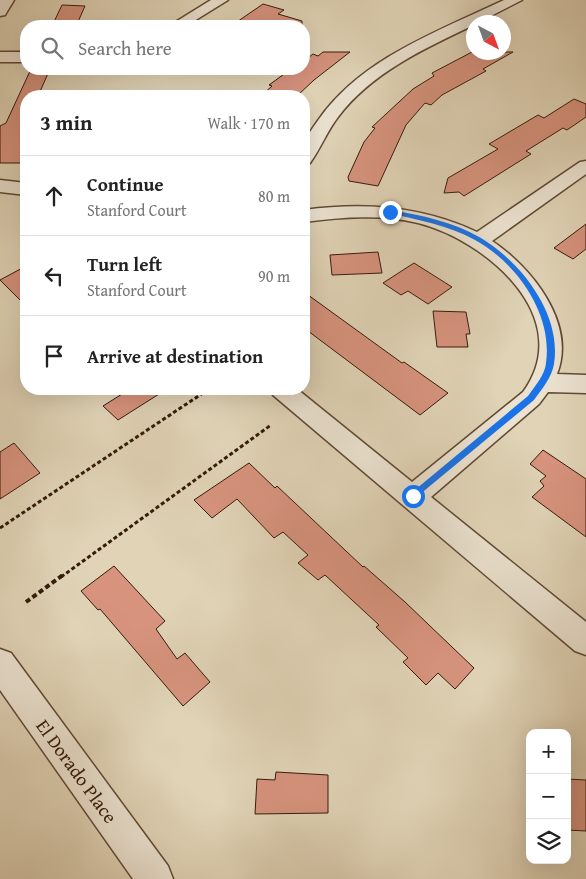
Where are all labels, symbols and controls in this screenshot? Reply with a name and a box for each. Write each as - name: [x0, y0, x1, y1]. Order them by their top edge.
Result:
- north arrow: [466, 15, 511, 60]
- search box: [20, 20, 310, 75]
- icon: search: [38, 34, 66, 62]
- text: Search here: [78, 34, 172, 62]
- text: 3 min: [40, 107, 92, 138]
- text: Walk · 170 m: [207, 111, 290, 135]
- text: Continue: [87, 170, 164, 198]
- icon: ahead: [40, 182, 68, 210]
- text: 80 m: [258, 184, 290, 208]
- text: Stanford Court: [87, 198, 187, 222]
- route end: [379, 201, 402, 224]
- text: Turn left: [87, 250, 162, 278]
- icon: left: [40, 262, 68, 290]
- text: 90 m: [258, 264, 290, 288]
- text: Stanford Court: [87, 278, 187, 302]
- icon: arrive: [40, 342, 68, 370]
- text: Arrive at destination: [87, 342, 263, 370]
- route start: [402, 485, 425, 508]
- street label: El Dorado Place: [30, 713, 124, 829]
- map controls: [526, 729, 571, 864]
- button: +: [526, 729, 571, 774]
- button: −: [526, 774, 571, 819]
- button: layers: [526, 819, 571, 864]

